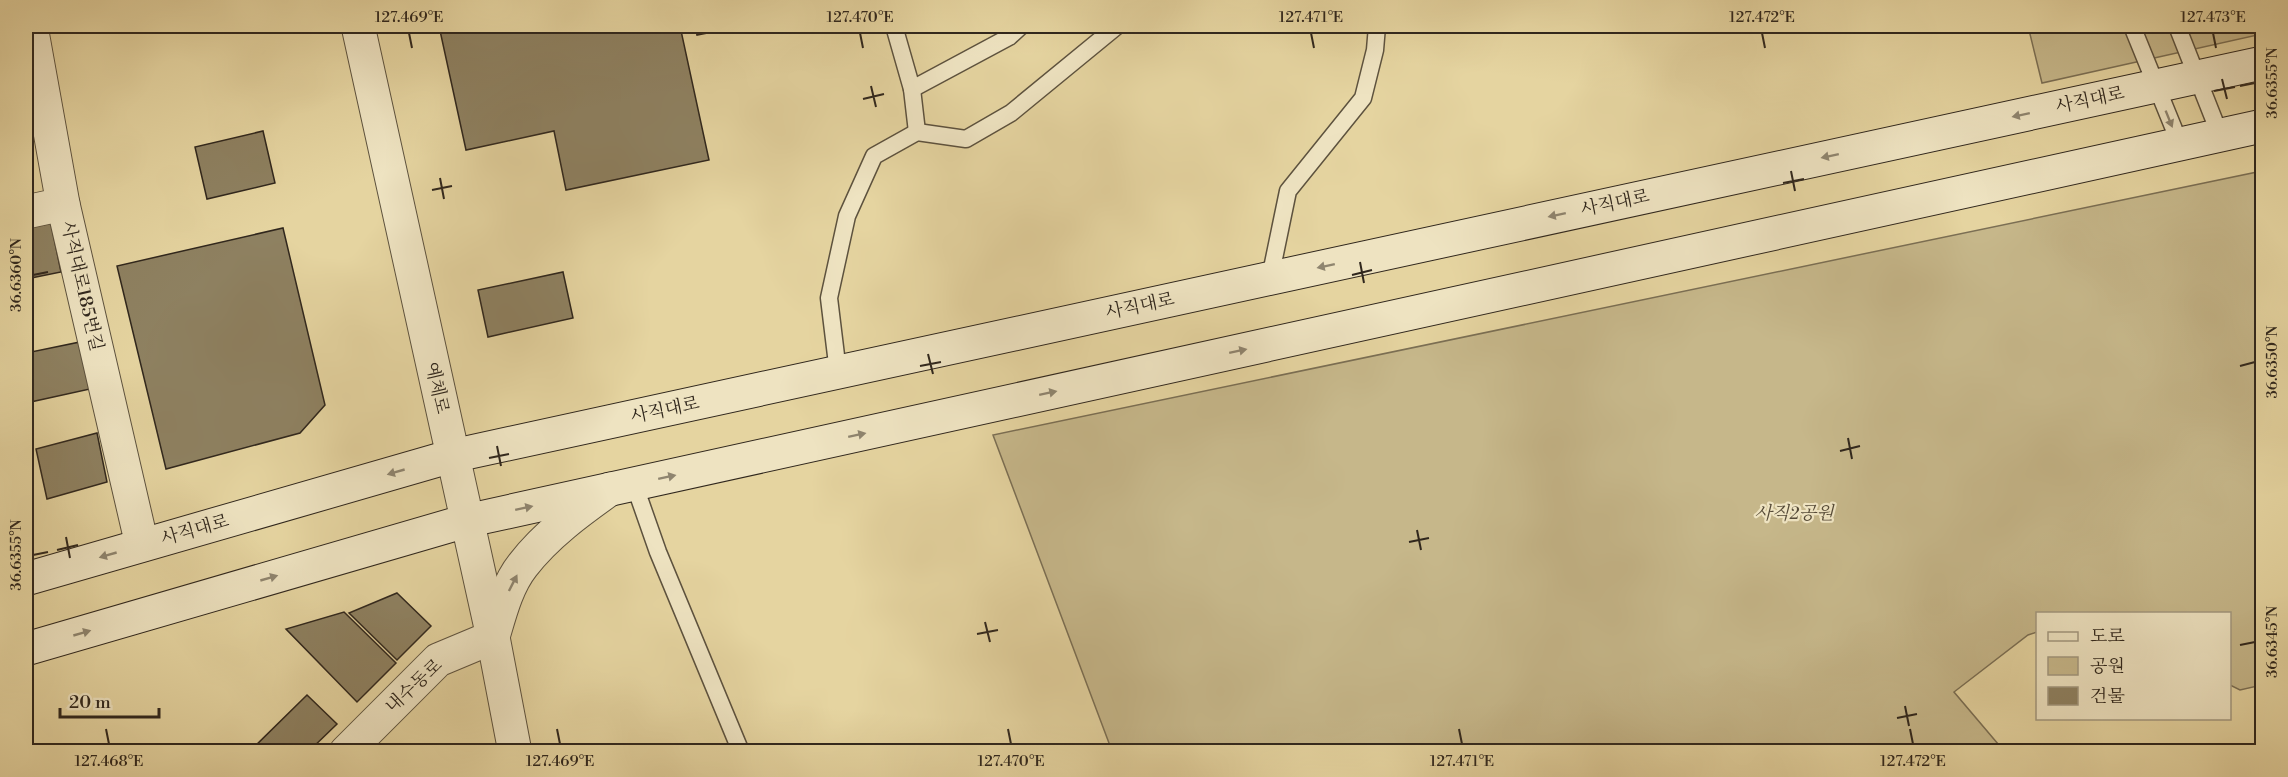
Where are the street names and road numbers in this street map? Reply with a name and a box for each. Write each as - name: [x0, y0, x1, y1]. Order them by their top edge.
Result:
- street label: 사직대로: [2054, 82, 2126, 118]
- street label: 사직대로: [1579, 185, 1651, 221]
- street label: 사직대로185번길: [56, 219, 108, 353]
- street label: 사직대로: [1104, 288, 1176, 324]
- street label: 예체로: [420, 360, 454, 416]
- street label: 사직대로: [629, 392, 701, 428]
- street label: 사직대로: [158, 509, 232, 551]
- street label: 내수동로: [381, 654, 447, 718]

